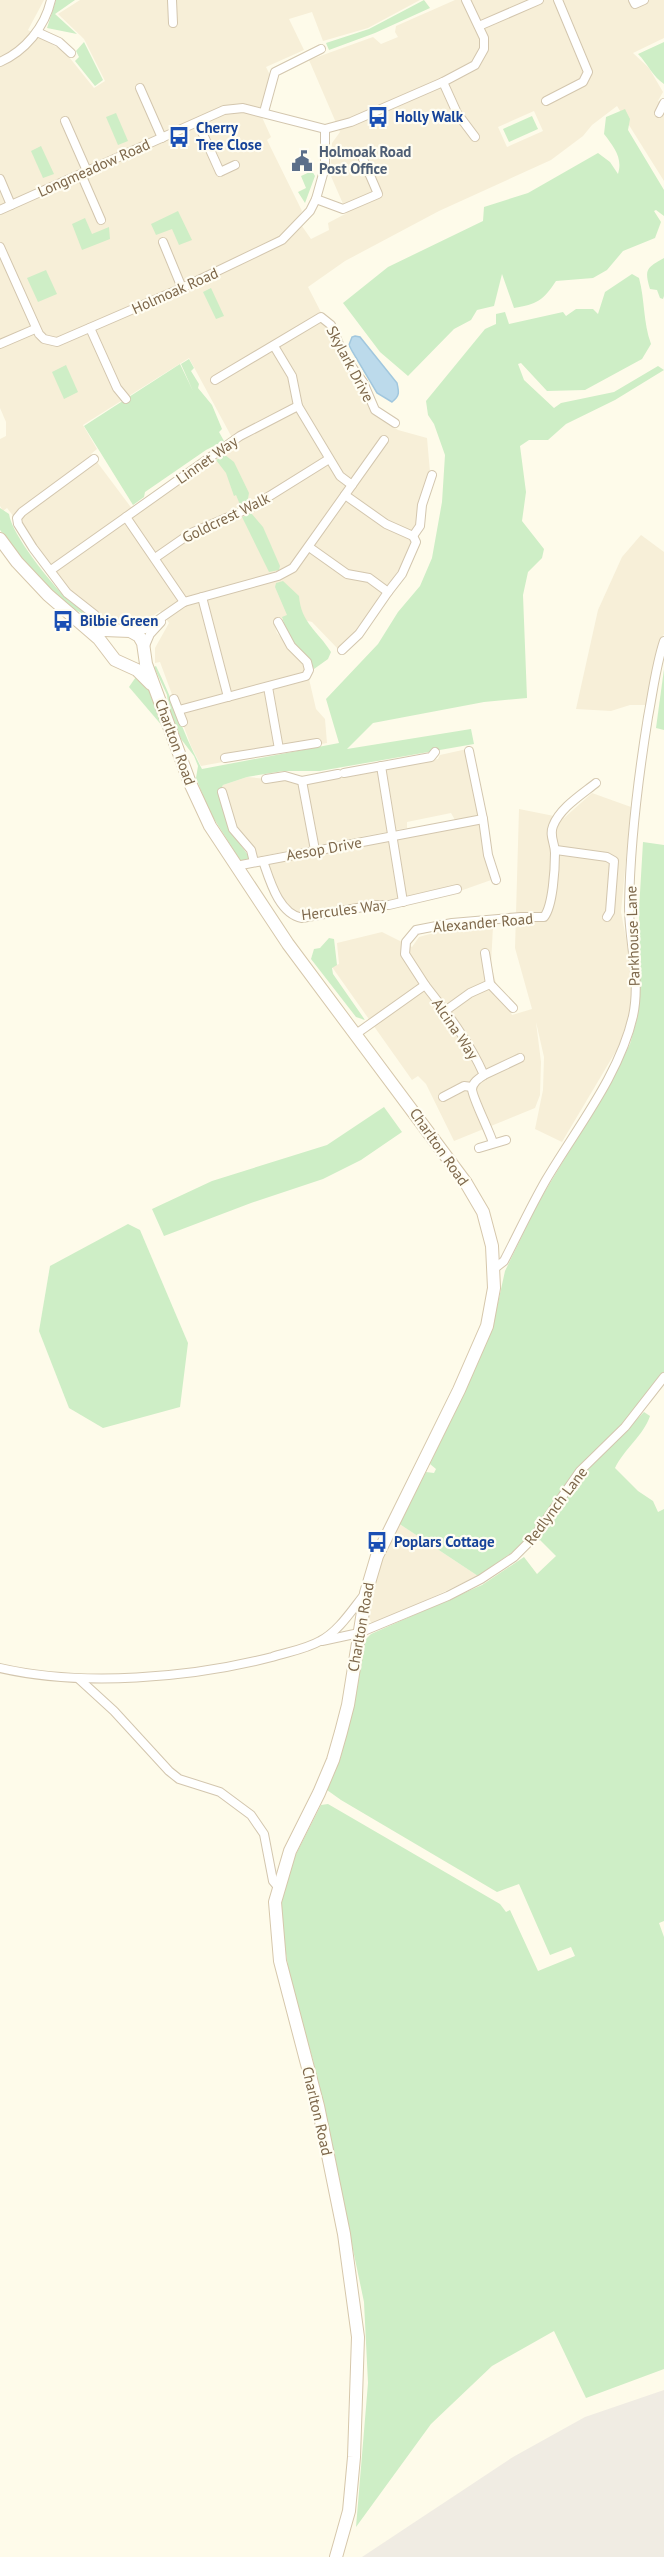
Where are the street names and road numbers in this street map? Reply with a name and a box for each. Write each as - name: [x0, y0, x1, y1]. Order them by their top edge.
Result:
- street label: Longmeadow Road: [35, 134, 153, 201]
- street label: Holmoak Road: [129, 263, 221, 318]
- street label: Skylark Drive: [322, 323, 378, 405]
- street label: Linnet Way: [172, 431, 241, 488]
- street label: Goldcrest Walk: [179, 488, 273, 547]
- street label: Charlton Road: [151, 696, 200, 788]
- street label: Aesop Drive: [285, 833, 363, 864]
- street label: Parkhouse Lane: [621, 885, 644, 987]
- street label: Hercules Way: [300, 895, 388, 924]
- street label: Alexander Road: [432, 909, 534, 936]
- street label: Alcina Way: [428, 995, 483, 1063]
- street label: Charlton Road: [406, 1104, 473, 1189]
- street label: Redlynch Lane: [520, 1463, 591, 1549]
- street label: Charlton Road: [343, 1581, 378, 1673]
- street label: Charlton Road: [298, 2065, 337, 2157]

